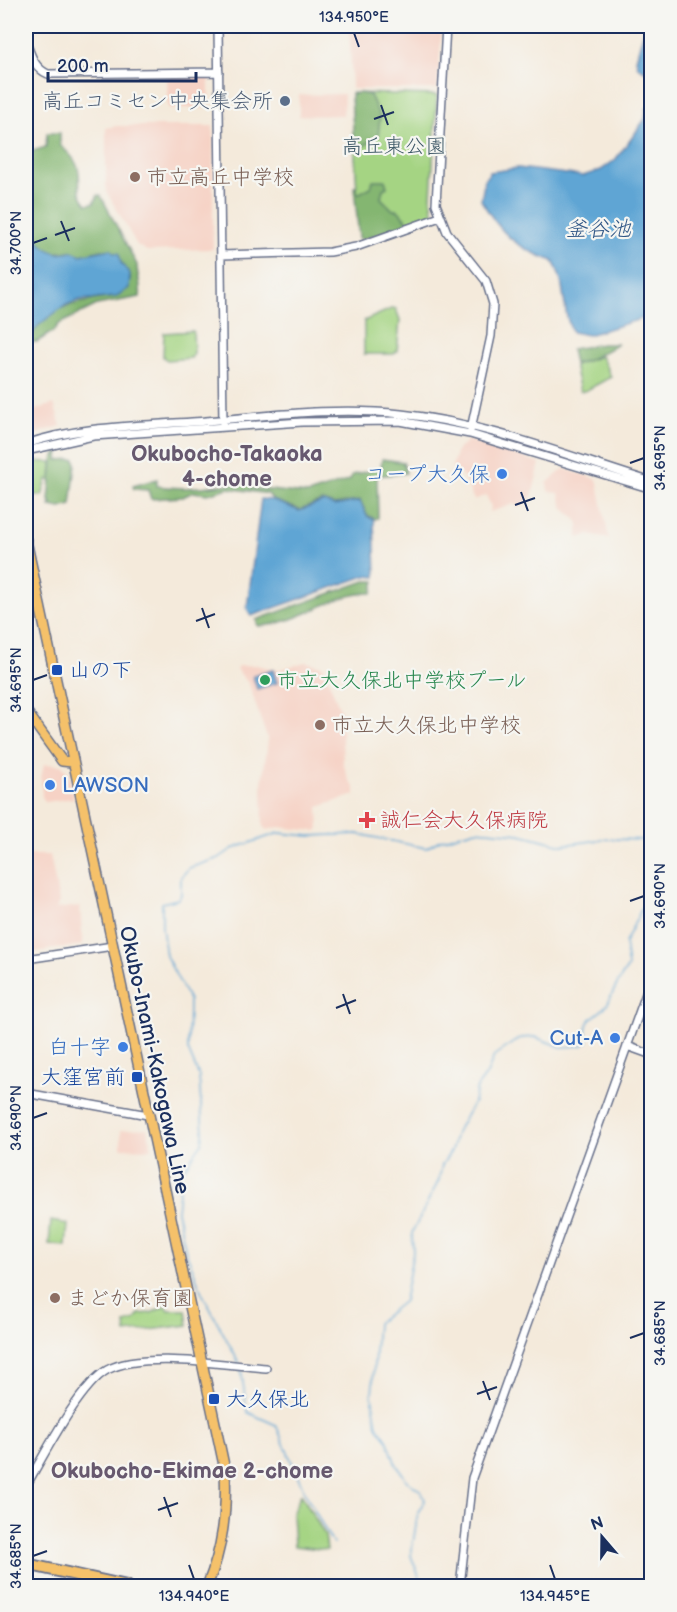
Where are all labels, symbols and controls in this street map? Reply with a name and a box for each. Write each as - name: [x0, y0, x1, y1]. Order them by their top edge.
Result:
- text: 134.950°E: [319, 8, 389, 27]
- scale bar: [48, 45, 196, 83]
- text: 200 m: [57, 56, 109, 77]
- place label: 高丘コミセン中央集会所: [42, 89, 273, 114]
- marker: 高丘コミセン中央集会所: [278, 94, 292, 108]
- park label: 高丘東公園: [342, 134, 447, 159]
- place label: 市立高丘中学校: [147, 165, 294, 190]
- marker: 市立高丘中学校: [128, 170, 142, 184]
- text: 34.700°N: [7, 211, 26, 275]
- water label: 釜谷池: [565, 216, 632, 243]
- text: 34.695°N: [651, 425, 670, 491]
- district label: Okubocho-Takaoka 4-chome: [131, 441, 323, 493]
- place label: コープ大久保: [365, 462, 490, 487]
- marker: コープ大久保: [495, 467, 509, 481]
- text: 34.695°N: [7, 647, 26, 713]
- place label: 山の下: [69, 658, 132, 683]
- marker: 山の下: [50, 663, 64, 677]
- place label: 市立大久保北中学校プール: [277, 668, 526, 693]
- marker: 市立大久保北中学校プール: [258, 673, 272, 687]
- place label: 市立大久保北中学校: [332, 713, 521, 738]
- marker: 市立大久保北中学校: [313, 718, 327, 732]
- place label: LAWSON: [62, 773, 149, 798]
- marker: LAWSON: [43, 778, 57, 792]
- place label: 誠仁会大久保病院: [380, 808, 548, 833]
- marker: 誠仁会大久保病院: [358, 811, 376, 829]
- text: 34.690°N: [651, 863, 670, 929]
- street label: Okubo-Inami-Kakogawa Line: [114, 924, 195, 1196]
- place label: Cut-A: [550, 1026, 603, 1051]
- marker: Cut-A: [608, 1031, 622, 1045]
- place label: 白十字: [48, 1035, 111, 1060]
- marker: 白十字: [116, 1040, 130, 1054]
- place label: 大窪宮前: [41, 1065, 125, 1090]
- marker: 大窪宮前: [130, 1070, 144, 1084]
- text: 34.690°N: [7, 1085, 26, 1151]
- place label: まどか保育園: [67, 1286, 193, 1311]
- marker: まどか保育園: [48, 1291, 62, 1305]
- text: 34.685°N: [651, 1300, 670, 1366]
- place label: 大久保北: [226, 1387, 310, 1412]
- marker: 大久保北: [207, 1392, 221, 1406]
- district label: Okubocho-Ekimae 2-chome: [51, 1458, 333, 1485]
- north arrow: [572, 1507, 632, 1567]
- text: N: [588, 1513, 606, 1535]
- text: 34.685°N: [7, 1523, 26, 1589]
- text: 134.940°E: [159, 1587, 229, 1606]
- text: 134.945°E: [520, 1587, 590, 1606]

